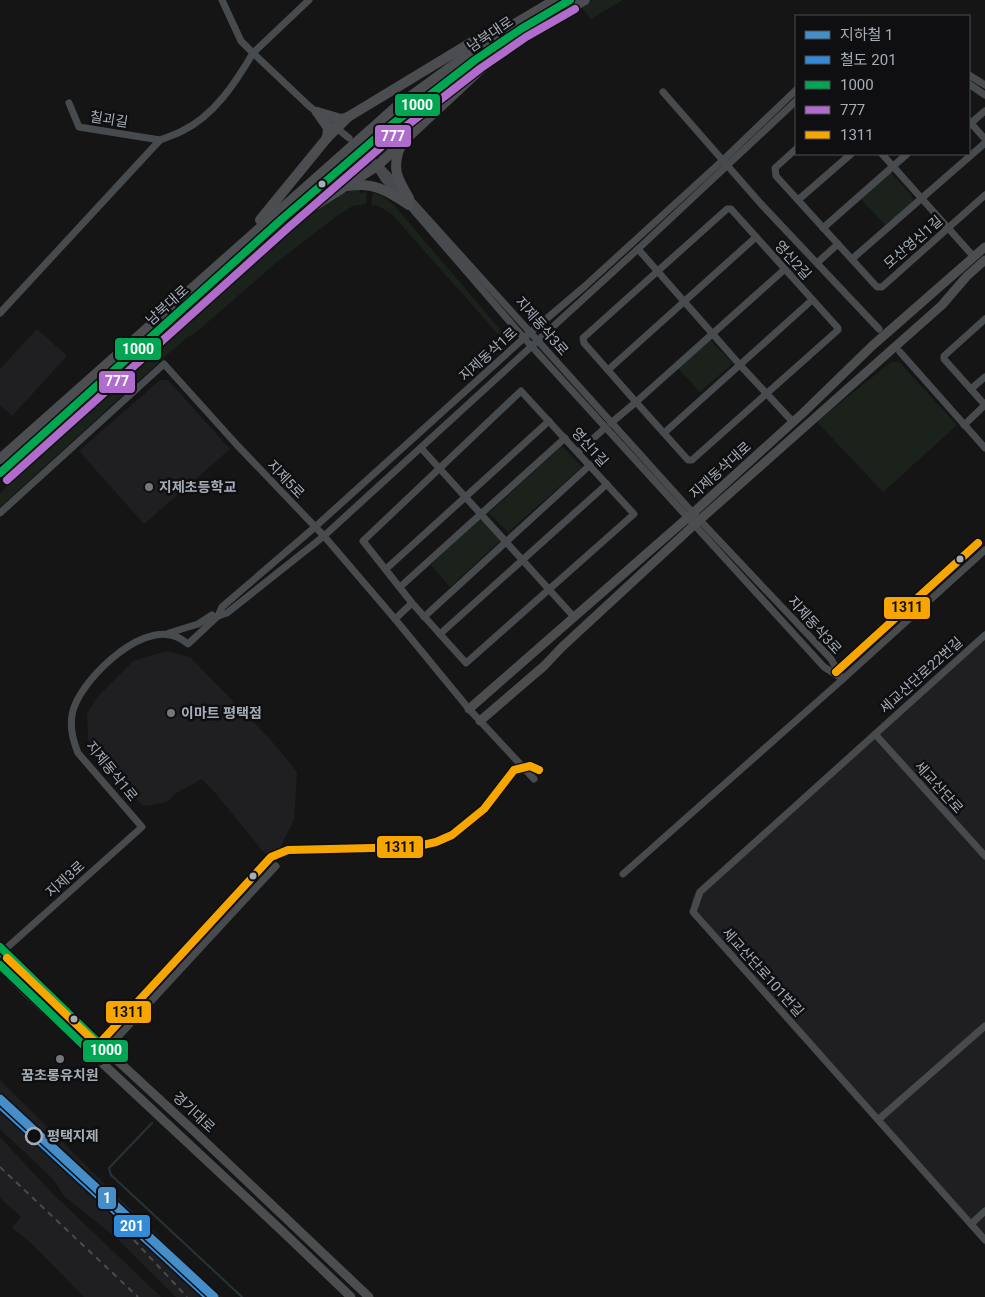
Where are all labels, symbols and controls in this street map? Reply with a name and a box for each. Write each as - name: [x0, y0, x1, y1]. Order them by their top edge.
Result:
- street label: 남북대로: [464, 13, 516, 55]
- legend: [795, 15, 970, 155]
- text: 지하철 1: [840, 26, 894, 44]
- text: 철도 201: [840, 51, 897, 69]
- text: 1000: [840, 76, 874, 94]
- line badge: 1000: [394, 93, 441, 117]
- text: 1000: [401, 97, 433, 113]
- text: 777: [840, 101, 865, 119]
- street label: 칠괴길: [89, 108, 129, 130]
- line badge: 777: [374, 124, 412, 148]
- text: 1311: [840, 126, 874, 144]
- text: 777: [381, 128, 405, 144]
- unlabelled marker: [317, 179, 327, 189]
- street label: 모산영신1길: [880, 212, 946, 272]
- street label: 영신2길: [771, 237, 815, 283]
- street label: 남북대로: [142, 282, 192, 328]
- street label: 지제동삭3로: [512, 293, 572, 359]
- street label: 지제동삭1로: [456, 324, 520, 384]
- line badge: 1000: [114, 337, 162, 361]
- text: 1000: [122, 341, 154, 357]
- line badge: 777: [98, 370, 136, 394]
- text: 777: [105, 373, 129, 389]
- street label: 영신1길: [568, 424, 612, 470]
- street label: 지제동삭대로: [686, 438, 754, 502]
- street label: 지제5로: [264, 457, 308, 501]
- place label: 지제초등학교: [159, 479, 236, 495]
- marker: 지제초등학교: [143, 481, 155, 493]
- unlabelled marker: [955, 554, 965, 564]
- street label: 지제동삭3로: [785, 593, 845, 657]
- line badge: 1311: [883, 596, 931, 620]
- text: 1311: [891, 599, 923, 615]
- street label: 세교산단로22번길: [876, 634, 966, 716]
- place label: 이마트 평택점: [181, 705, 262, 721]
- marker: 이마트 평택점: [165, 707, 177, 719]
- street label: 지제동삭1로: [83, 738, 141, 804]
- street label: 세교산단로: [912, 758, 967, 816]
- line badge: 1311: [376, 835, 424, 859]
- text: 1311: [384, 839, 416, 855]
- street label: 지제3로: [42, 857, 88, 901]
- unlabelled marker: [248, 871, 258, 881]
- street label: 세교산단로101번길: [719, 924, 807, 1020]
- line badge: 1311: [105, 1000, 152, 1024]
- text: 1311: [112, 1004, 144, 1020]
- unlabelled marker: [69, 1014, 79, 1024]
- line badge: 1000: [82, 1039, 129, 1063]
- text: 1000: [90, 1042, 122, 1058]
- marker: 꿈초롱유치원: [54, 1053, 66, 1065]
- place label: 꿈초롱유치원: [21, 1067, 99, 1083]
- street label: 경기대로: [170, 1089, 218, 1135]
- marker: 평택지제: [25, 1127, 43, 1145]
- place label: 평택지제: [47, 1128, 99, 1144]
- line badge: 1: [97, 1186, 117, 1210]
- text: 1: [103, 1190, 111, 1206]
- line badge: 201: [113, 1214, 151, 1238]
- text: 201: [120, 1218, 144, 1234]

